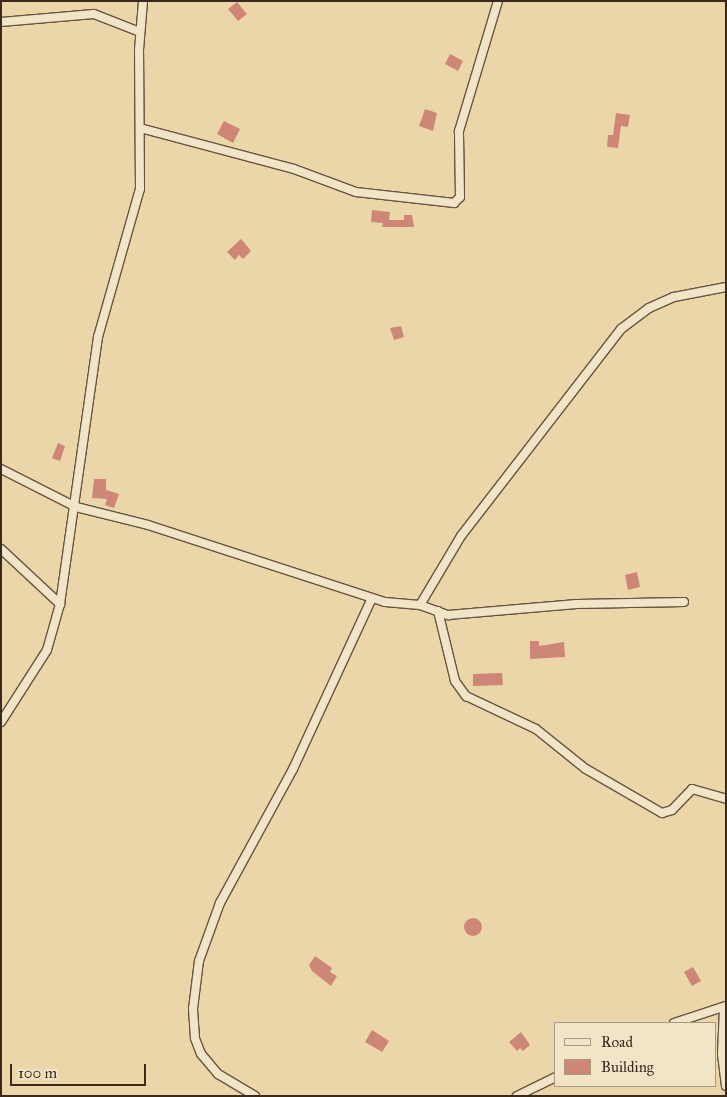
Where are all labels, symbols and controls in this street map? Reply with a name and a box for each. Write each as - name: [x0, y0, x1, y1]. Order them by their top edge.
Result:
- legend: [554, 1022, 717, 1087]
- text: Road: [601, 1033, 633, 1051]
- scale bar: [12, 1054, 149, 1086]
- text: Building: [601, 1058, 654, 1076]
- text: 100 m: [18, 1064, 57, 1082]

